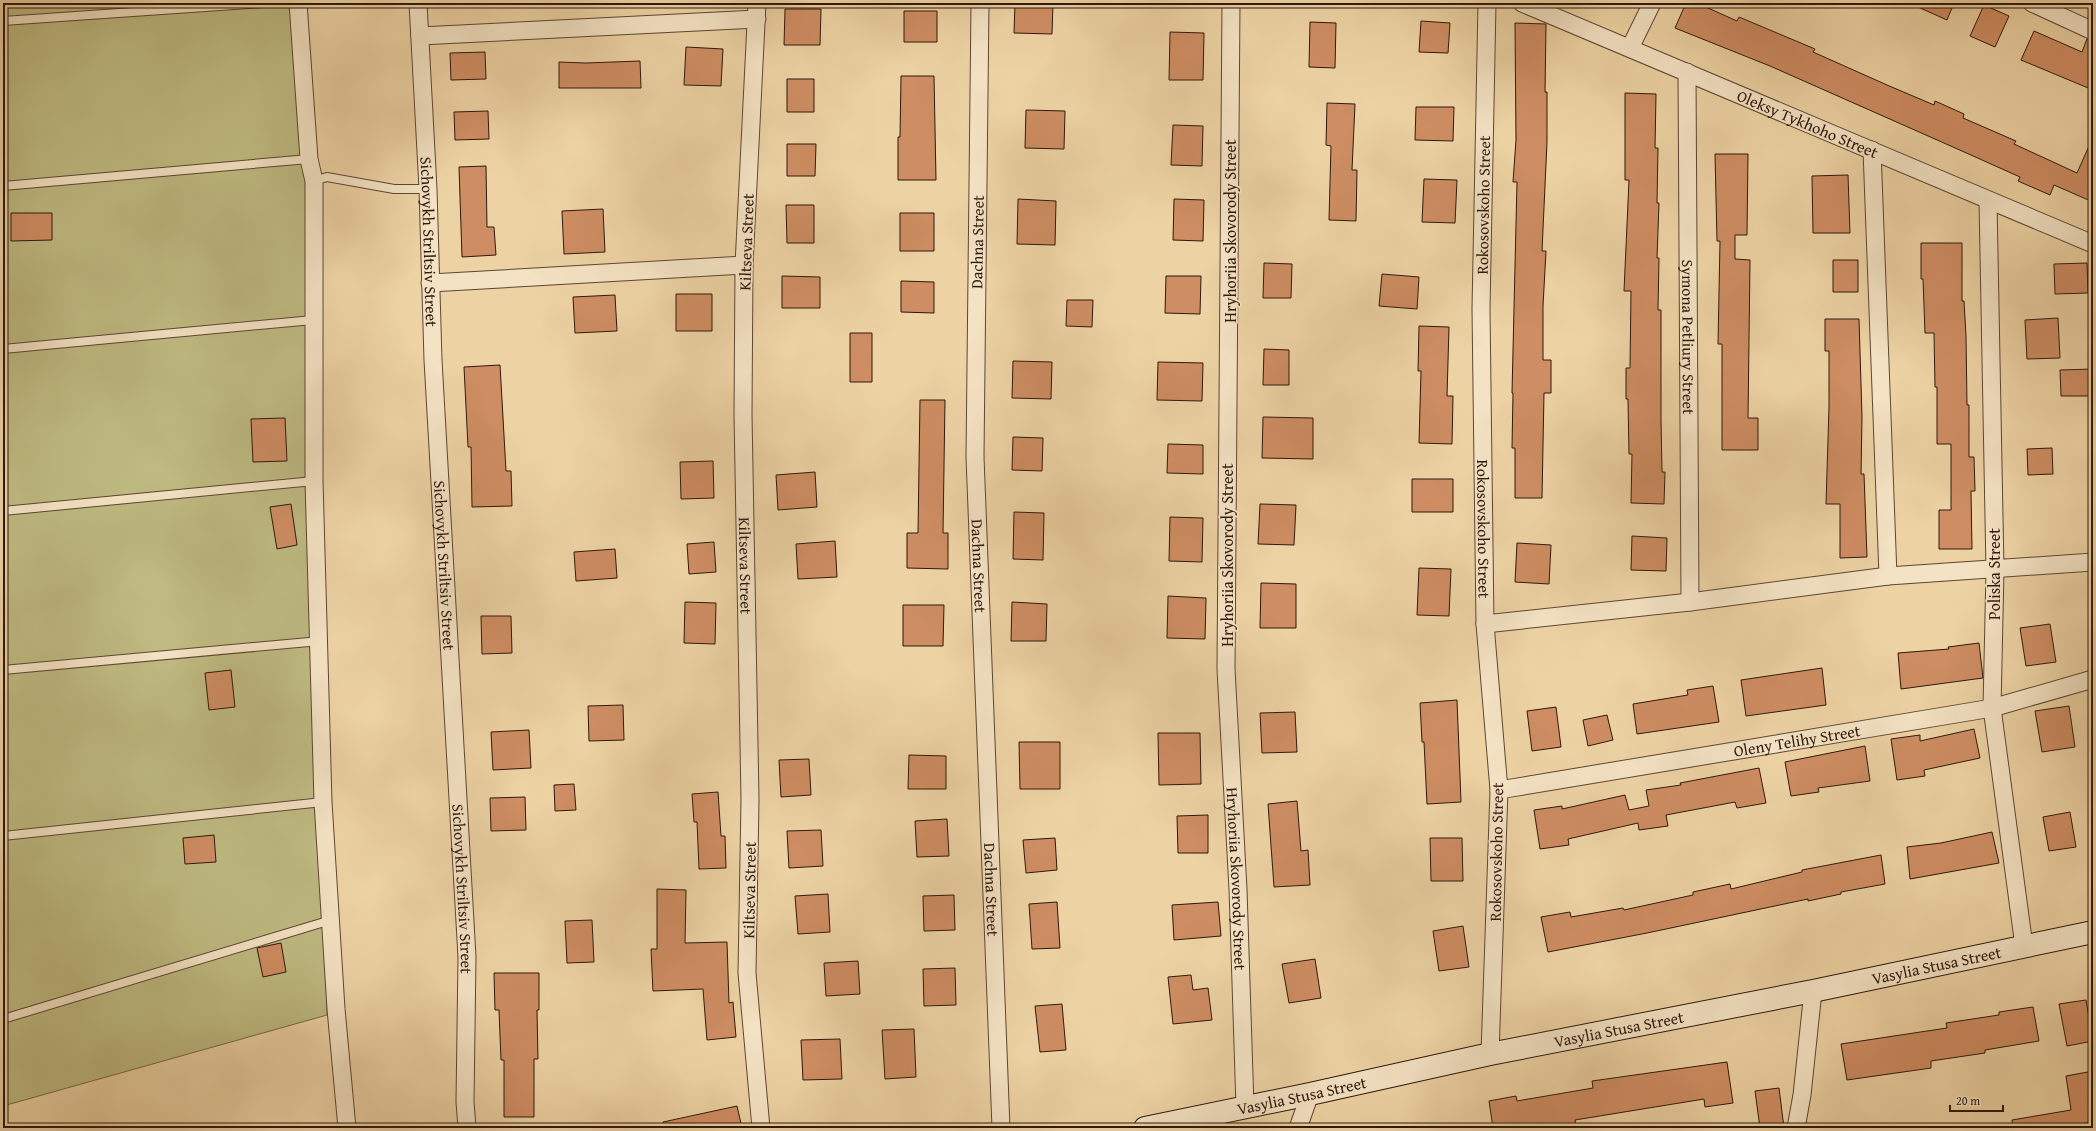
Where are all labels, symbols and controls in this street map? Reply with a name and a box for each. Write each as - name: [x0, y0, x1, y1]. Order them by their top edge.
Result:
- street label: Oleksy Tykhoho Street: [1733, 83, 1882, 164]
- street label: Rokosovskoho Street: [1470, 135, 1496, 275]
- street label: Hryhoriia Skovorody Street: [1218, 139, 1242, 323]
- street label: Sichovykh Striltsiv Street: [414, 156, 444, 327]
- street label: Kiltseva Street: [732, 193, 760, 291]
- street label: Dachna Street: [964, 195, 990, 289]
- street label: Symona Petliury Street: [1676, 259, 1701, 415]
- street label: Rokosovskoho Street: [1471, 459, 1497, 599]
- street label: Hryhoriia Skovorody Street: [1215, 463, 1239, 647]
- street label: Sichovykh Striltsiv Street: [428, 480, 462, 651]
- street label: Kiltseva Street: [733, 517, 759, 615]
- street label: Dachna Street: [965, 519, 993, 614]
- street label: Poliska Street: [1982, 528, 2006, 620]
- street label: Oleny Telihy Street: [1732, 718, 1862, 763]
- street label: Rokosovskoho Street: [1483, 782, 1509, 922]
- street label: Hryhoriia Skovorody Street: [1220, 786, 1253, 971]
- street label: Sichovykh Striltsiv Street: [446, 803, 479, 974]
- street label: Kiltseva Street: [736, 841, 762, 939]
- street label: Dachna Street: [978, 842, 1006, 937]
- street label: Vasylia Stusa Street: [1869, 940, 2004, 990]
- street label: Vasylia Stusa Street: [1552, 1004, 1686, 1053]
- street label: Vasylia Stusa Street: [1235, 1070, 1369, 1121]
- scale bar: [1950, 1087, 2003, 1113]
- text: 20 m: [1956, 1092, 1980, 1109]

